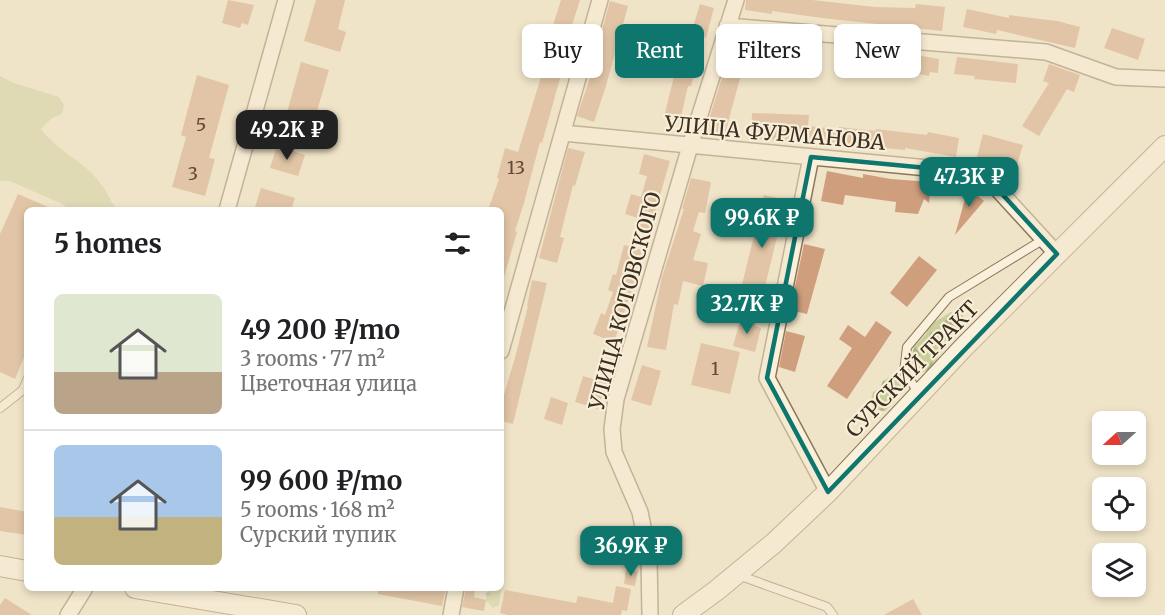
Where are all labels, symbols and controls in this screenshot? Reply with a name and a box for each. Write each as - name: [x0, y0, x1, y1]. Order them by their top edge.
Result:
- chip: Buy: [522, 24, 603, 78]
- chip: Rent: [615, 24, 704, 78]
- chip: Filters: [716, 24, 822, 78]
- chip: New: [834, 24, 921, 78]
- pin: 49.2K ₽: [232, 110, 342, 161]
- street label: УЛИЦА ФУРМАНОВА: [663, 110, 887, 156]
- house number: 5: [196, 113, 206, 136]
- text: 49.2K ₽: [250, 117, 324, 142]
- house number: 13: [507, 156, 525, 179]
- pin: 47.3K ₽: [914, 157, 1024, 208]
- house number: 3: [188, 162, 198, 185]
- text: 47.3K ₽: [933, 164, 1005, 189]
- street label: УЛИЦА КОТОВСКОГО: [583, 189, 667, 414]
- pin: 99.6K ₽: [707, 198, 817, 249]
- text: 99.6K ₽: [725, 205, 799, 230]
- text: 5 homes: [54, 227, 162, 260]
- icon: filters: [441, 227, 474, 260]
- pin: 32.7K ₽: [692, 284, 802, 335]
- text: 32.7K ₽: [711, 291, 783, 316]
- street label: СУРСКИЙ ТРАКТ: [840, 295, 984, 443]
- text: 49 200 ₽/mo: [240, 313, 400, 346]
- icon: home: [102, 318, 174, 390]
- text: 3 rooms · 77 m²: [240, 346, 385, 371]
- house number: 1: [711, 357, 719, 380]
- text: Цветочная улица: [240, 371, 417, 396]
- north arrow: [1092, 411, 1146, 465]
- map controls: [1092, 411, 1146, 597]
- text: 99 600 ₽/mo: [240, 464, 402, 497]
- icon: home: [102, 469, 174, 541]
- button: locate: [1092, 477, 1146, 531]
- text: 5 rooms · 168 m²: [240, 497, 395, 522]
- text: Сурский тупик: [240, 522, 396, 547]
- pin: 36.9K ₽: [576, 526, 686, 577]
- text: 36.9K ₽: [594, 533, 668, 558]
- button: layers: [1092, 543, 1146, 597]

